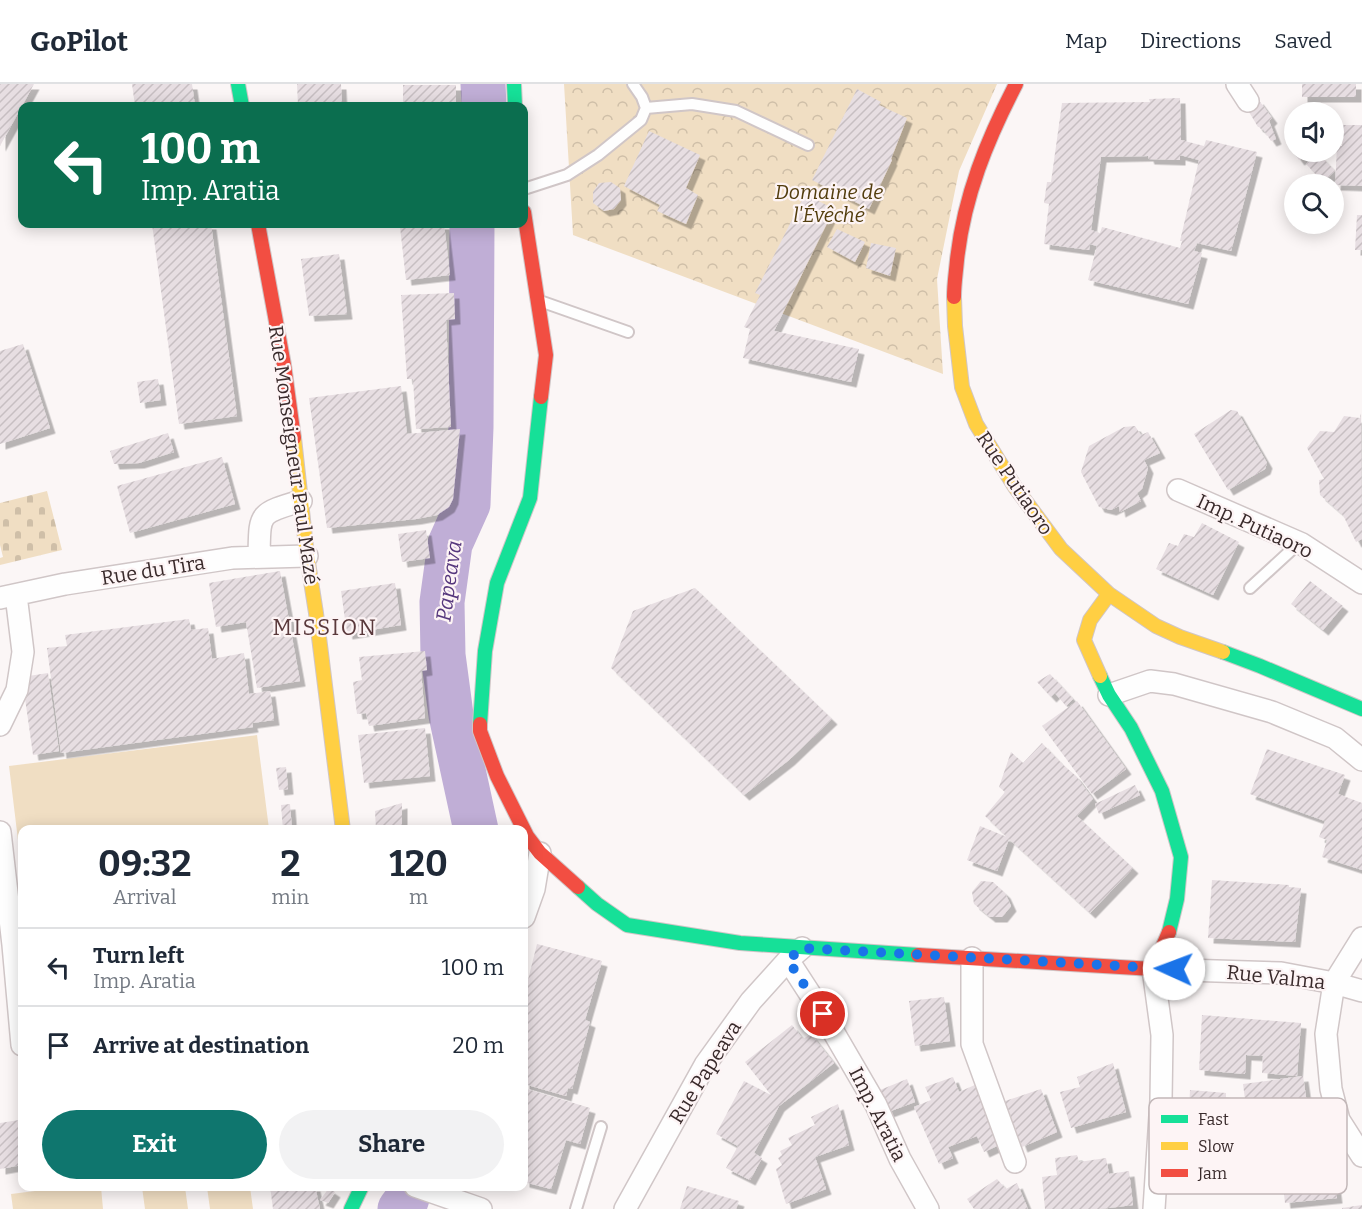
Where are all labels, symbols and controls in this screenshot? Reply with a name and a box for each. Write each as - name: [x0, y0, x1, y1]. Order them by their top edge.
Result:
- text: GoPilot: [30, 25, 128, 58]
- text: Map: [1065, 28, 1107, 54]
- text: Directions: [1140, 28, 1241, 54]
- text: Saved: [1274, 28, 1332, 54]
- map controls: [1284, 102, 1344, 234]
- button: sound: [1284, 102, 1344, 162]
- text: 100 m: [141, 124, 260, 174]
- icon: left: [42, 126, 120, 204]
- button: search: [1284, 174, 1344, 234]
- text: Imp. Aratia: [141, 175, 280, 207]
- park label: Domaine de l'Évêché: [775, 180, 883, 227]
- street label: Rue Monseigneur Paul Mazé: [264, 324, 324, 586]
- street label: Rue Putiaoro: [972, 427, 1058, 539]
- street label: Imp. Putiaoro: [1193, 489, 1317, 563]
- water label: Papeava: [430, 539, 468, 623]
- street label: Rue du Tira: [99, 550, 207, 590]
- district label: MISSION: [272, 614, 378, 641]
- text: 09:32: [98, 842, 192, 886]
- text: 2: [280, 842, 301, 886]
- text: 120: [389, 842, 448, 886]
- text: Arrival: [113, 885, 176, 909]
- text: min: [272, 885, 309, 909]
- text: m: [409, 885, 428, 909]
- position arrow: [1142, 937, 1206, 1001]
- text: Turn left: [93, 942, 185, 969]
- icon: left: [42, 951, 75, 984]
- text: 100 m: [441, 954, 504, 981]
- street label: Rue Valma: [1225, 960, 1327, 994]
- text: Imp. Aratia: [93, 969, 196, 993]
- pin: [797, 988, 848, 1039]
- icon: arrive: [806, 997, 839, 1030]
- street label: Rue Papeava: [664, 1016, 746, 1128]
- icon: arrive: [42, 1029, 75, 1062]
- text: Arrive at destination: [93, 1032, 309, 1059]
- text: 20 m: [453, 1032, 504, 1059]
- street label: Imp. Aratia: [844, 1063, 912, 1165]
- legend: [1149, 1098, 1347, 1194]
- button: Exit: [42, 1110, 267, 1179]
- button: Share: [279, 1110, 504, 1179]
- text: Fast: [1198, 1110, 1229, 1129]
- text: Slow: [1198, 1137, 1234, 1156]
- text: Jam: [1197, 1164, 1227, 1183]

